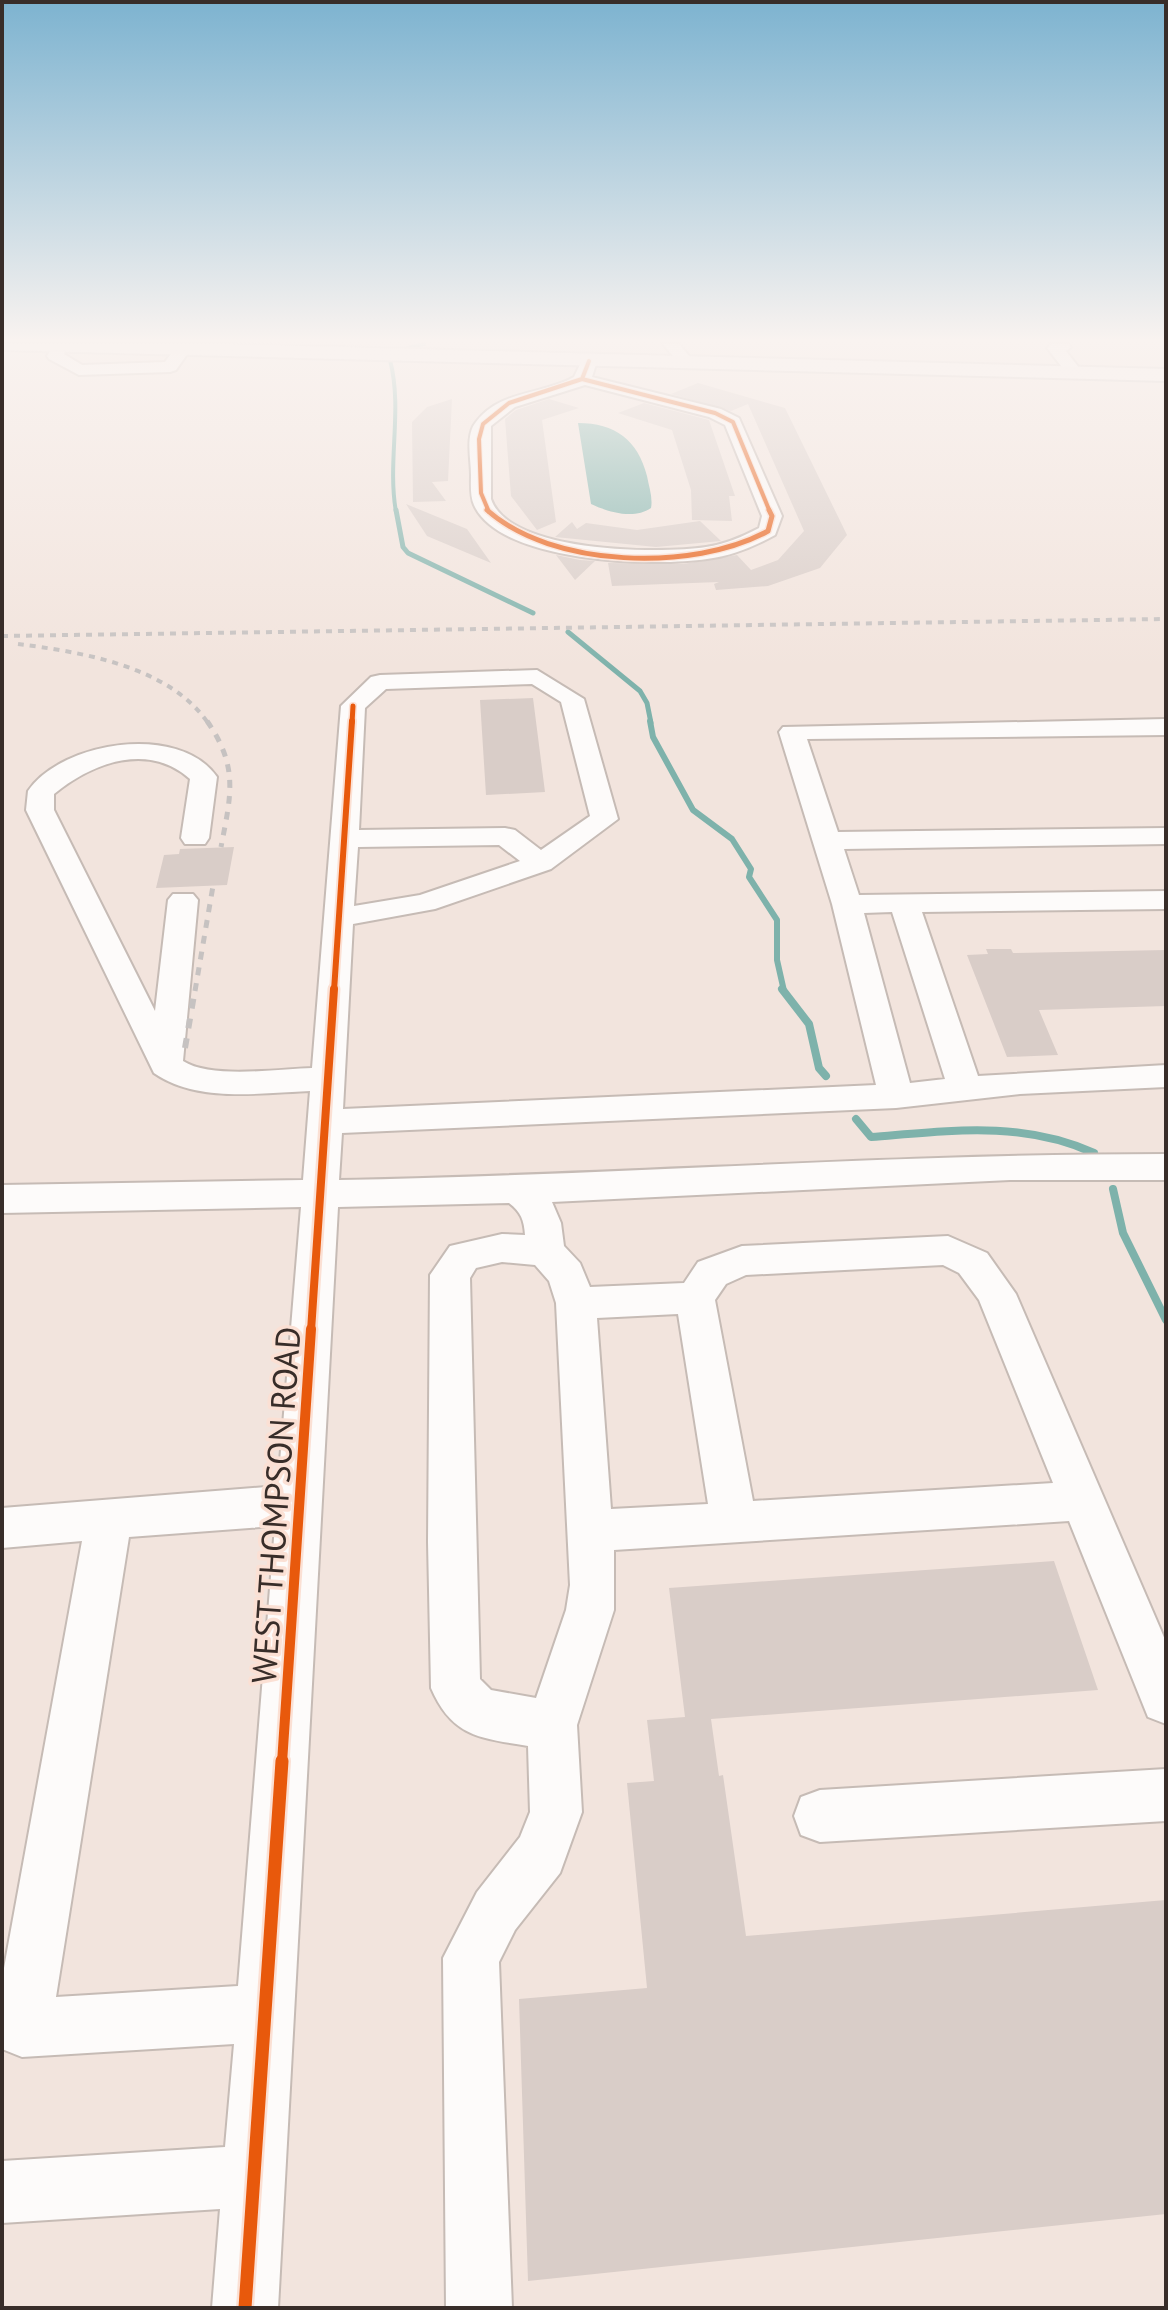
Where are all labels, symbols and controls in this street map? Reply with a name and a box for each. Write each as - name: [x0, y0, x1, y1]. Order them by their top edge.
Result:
- street label: WEST THOMPSON ROAD: [241, 1325, 309, 1685]

